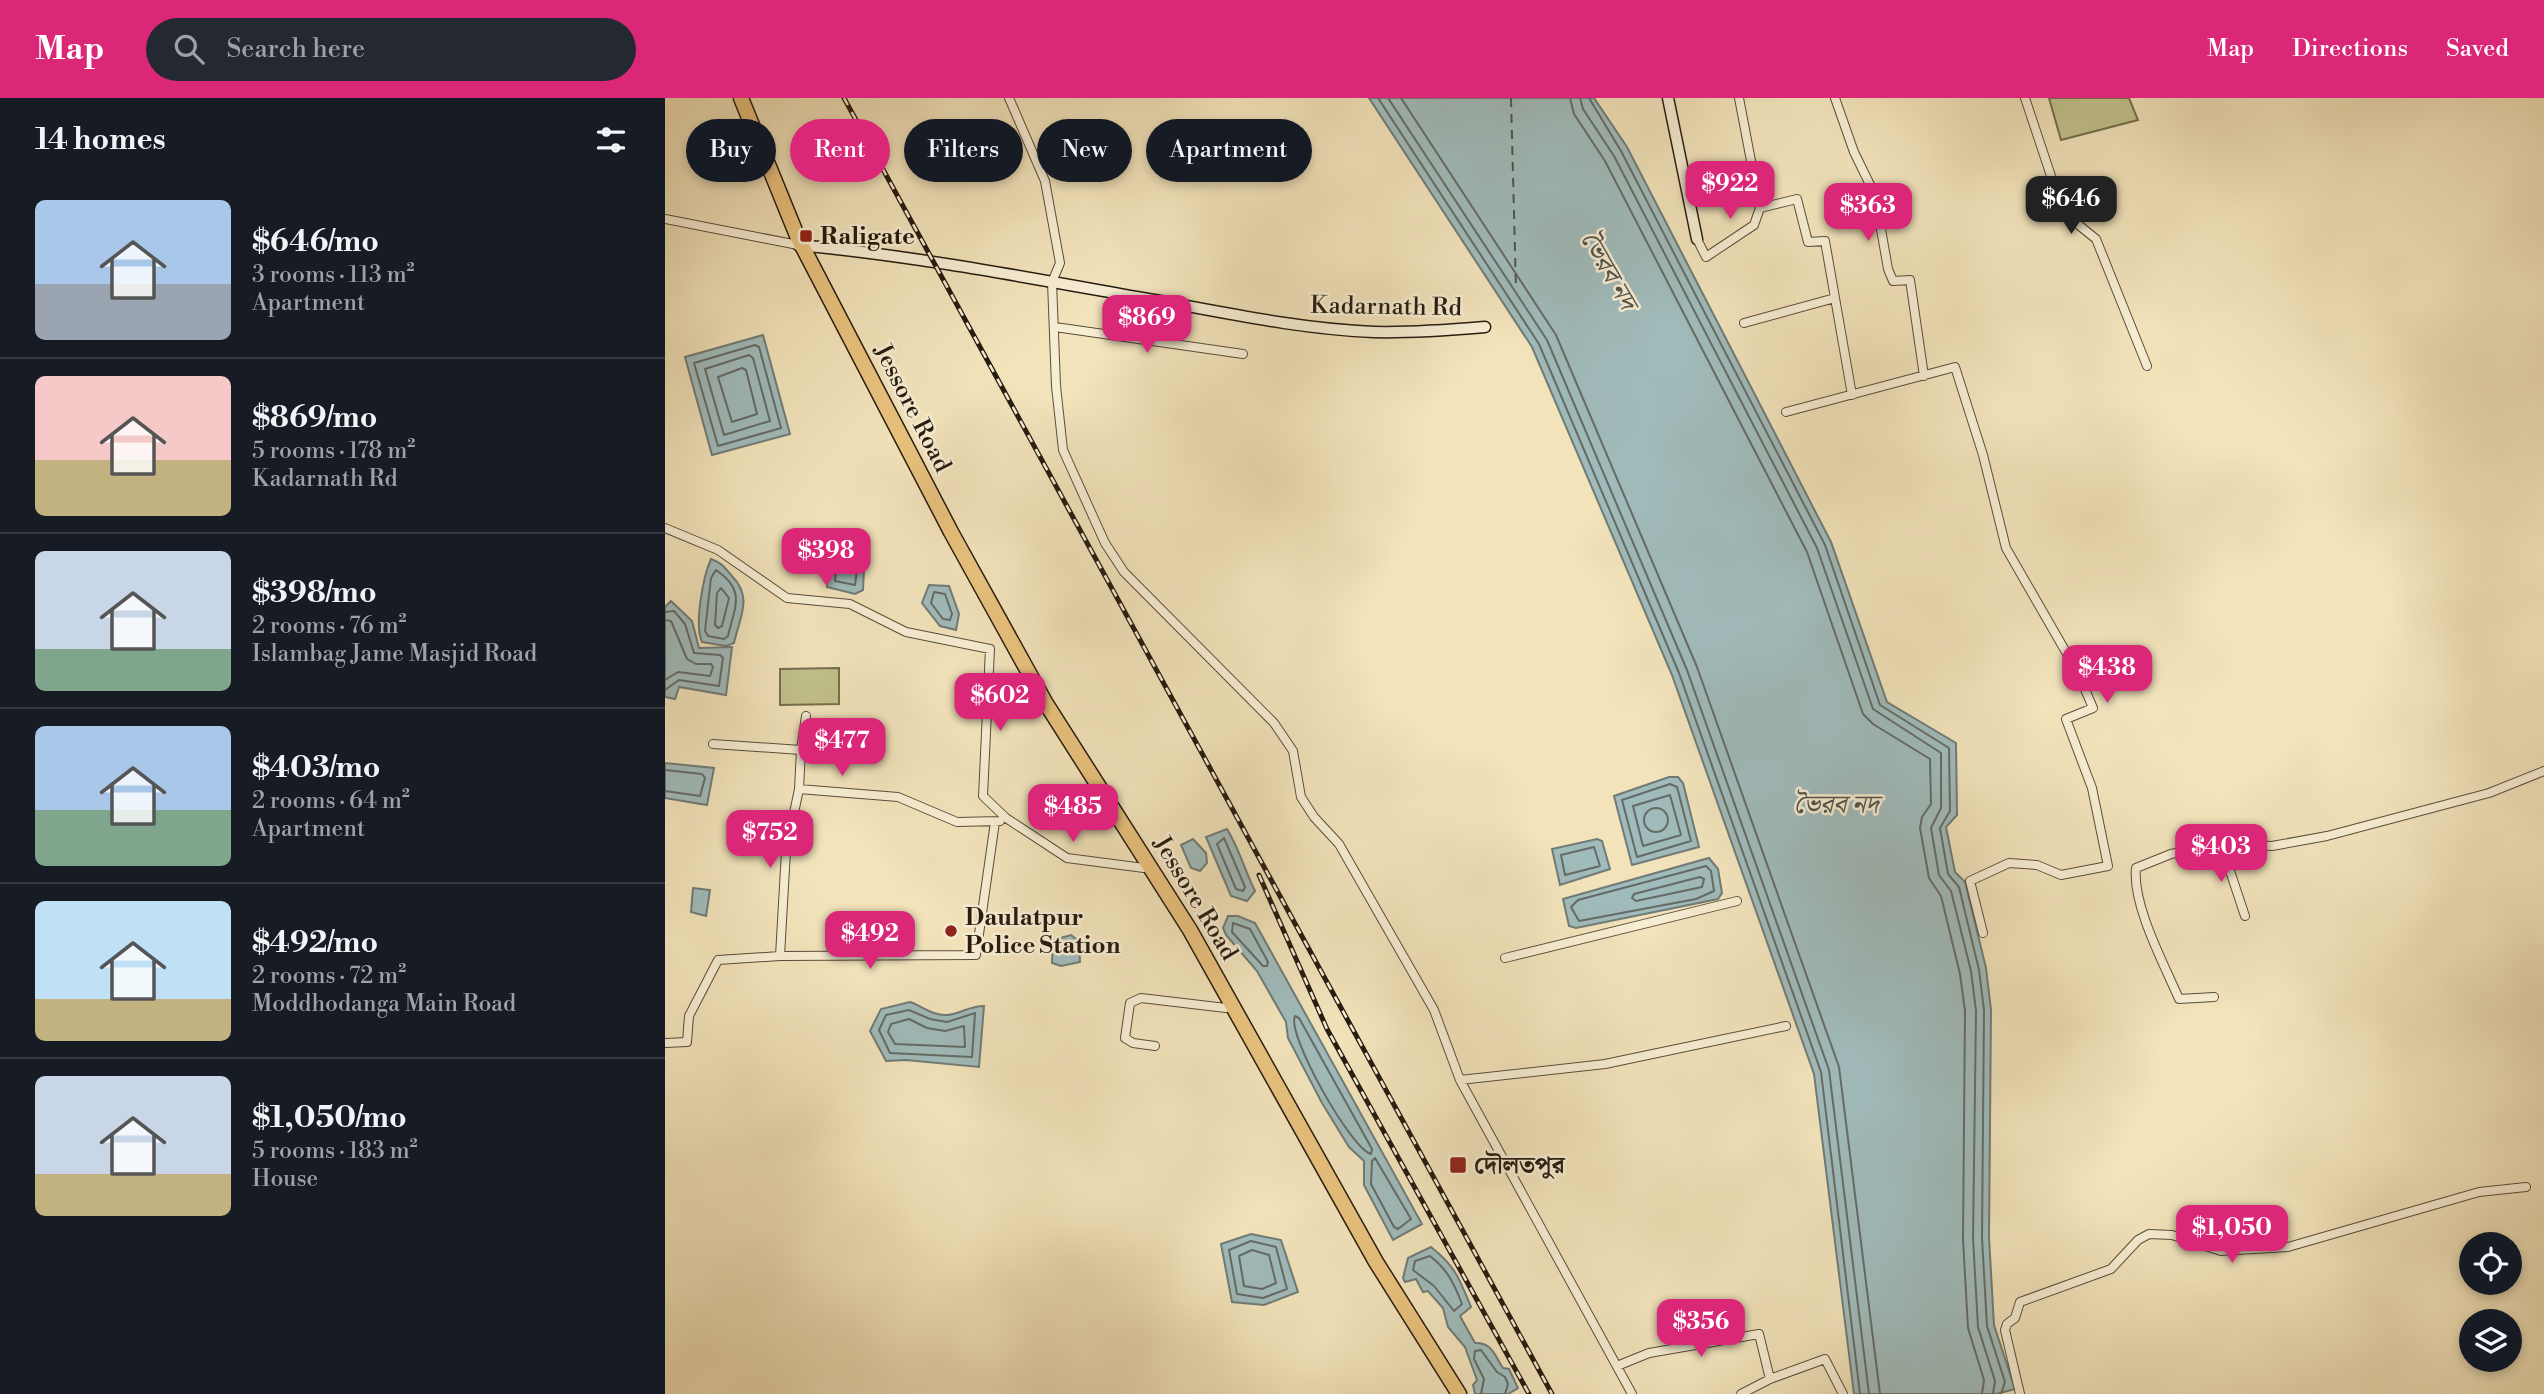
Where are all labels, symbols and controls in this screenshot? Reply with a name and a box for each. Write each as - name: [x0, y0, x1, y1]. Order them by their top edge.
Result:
- search box: [146, 18, 636, 81]
- text: Map: [35, 29, 104, 70]
- icon: search: [170, 30, 208, 68]
- text: Search here: [226, 33, 365, 65]
- text: Map: [2207, 34, 2254, 64]
- text: Directions: [2292, 34, 2408, 64]
- text: Saved: [2446, 34, 2509, 64]
- chip: Buy: [686, 119, 776, 182]
- chip: Rent: [790, 119, 890, 182]
- chip: Filters: [904, 119, 1023, 182]
- chip: New: [1037, 119, 1132, 182]
- chip: Apartment: [1146, 119, 1312, 182]
- text: 14 homes: [35, 121, 166, 159]
- icon: filters: [592, 121, 630, 159]
- pin: $922: [1689, 162, 1771, 221]
- text: $922: [1702, 170, 1758, 198]
- pin: $646: [2030, 176, 2112, 236]
- pin: $363: [1827, 184, 1909, 243]
- text: $646: [2042, 185, 2100, 213]
- text: $363: [1840, 192, 1896, 220]
- place label: Raligate: [820, 222, 915, 252]
- text: $646/mo: [252, 223, 379, 261]
- water label: ভৈরব নদ: [1573, 226, 1646, 320]
- icon: home: [91, 228, 175, 312]
- marker: Raligate: [798, 228, 814, 244]
- text: 3 rooms · 113 m²: [252, 261, 415, 289]
- text: Apartment: [252, 289, 365, 317]
- street label: Kadarnath Rd: [1310, 291, 1463, 323]
- pin: $869: [1106, 296, 1188, 355]
- text: $869: [1118, 304, 1176, 332]
- street label: Jessore Road: [867, 338, 957, 478]
- text: $869/mo: [252, 399, 377, 437]
- icon: home: [91, 404, 175, 488]
- text: 5 rooms · 178 m²: [252, 437, 415, 465]
- text: Kadarnath Rd: [252, 465, 398, 493]
- pin: $398: [785, 528, 867, 588]
- text: $398: [798, 537, 854, 565]
- text: $398/mo: [252, 574, 377, 612]
- icon: home: [91, 579, 175, 663]
- text: 2 rooms · 76 m²: [252, 612, 407, 640]
- text: Islambag Jame Masjid Road: [252, 640, 537, 668]
- pin: $438: [2066, 646, 2148, 705]
- text: $438: [2078, 654, 2136, 682]
- pin: $602: [959, 674, 1041, 733]
- text: $602: [971, 682, 1029, 710]
- pin: $477: [801, 718, 883, 778]
- text: $477: [815, 727, 869, 755]
- text: $403/mo: [252, 749, 380, 787]
- icon: home: [91, 754, 175, 838]
- pin: $485: [1032, 784, 1114, 844]
- text: 2 rooms · 64 m²: [252, 787, 410, 815]
- water label: ভৈরব নদ: [1793, 789, 1883, 821]
- text: $485: [1044, 793, 1102, 821]
- pin: $752: [729, 810, 811, 870]
- text: Apartment: [252, 815, 365, 843]
- text: $752: [742, 819, 798, 847]
- pin: $403: [2180, 824, 2262, 884]
- street label: Jessore Road: [1146, 830, 1244, 966]
- text: $403: [2191, 833, 2251, 861]
- place label: Daulatpur Police Station: [965, 903, 1121, 961]
- pin: $492: [829, 912, 911, 971]
- text: $492: [841, 920, 899, 948]
- marker: Daulatpur Police Station: [943, 923, 959, 939]
- text: $492/mo: [252, 924, 378, 962]
- icon: home: [91, 929, 175, 1013]
- text: 2 rooms · 72 m²: [252, 962, 406, 990]
- text: Moddhodanga Main Road: [252, 990, 516, 1018]
- text: $1,050/mo: [252, 1099, 407, 1137]
- icon: home: [91, 1104, 175, 1188]
- text: 5 rooms · 183 m²: [252, 1137, 418, 1165]
- place label: দৌলতপুর: [1474, 1150, 1566, 1181]
- marker: দৌলতপুর: [1448, 1155, 1468, 1175]
- text: House: [252, 1165, 318, 1193]
- pin: $1,050: [2175, 1206, 2289, 1265]
- text: $1,050: [2192, 1214, 2272, 1242]
- map controls: [2459, 1232, 2522, 1372]
- button: locate: [2459, 1232, 2522, 1295]
- pin: $356: [1660, 1300, 1742, 1359]
- text: $356: [1673, 1308, 1729, 1336]
- button: layers: [2459, 1309, 2522, 1372]

